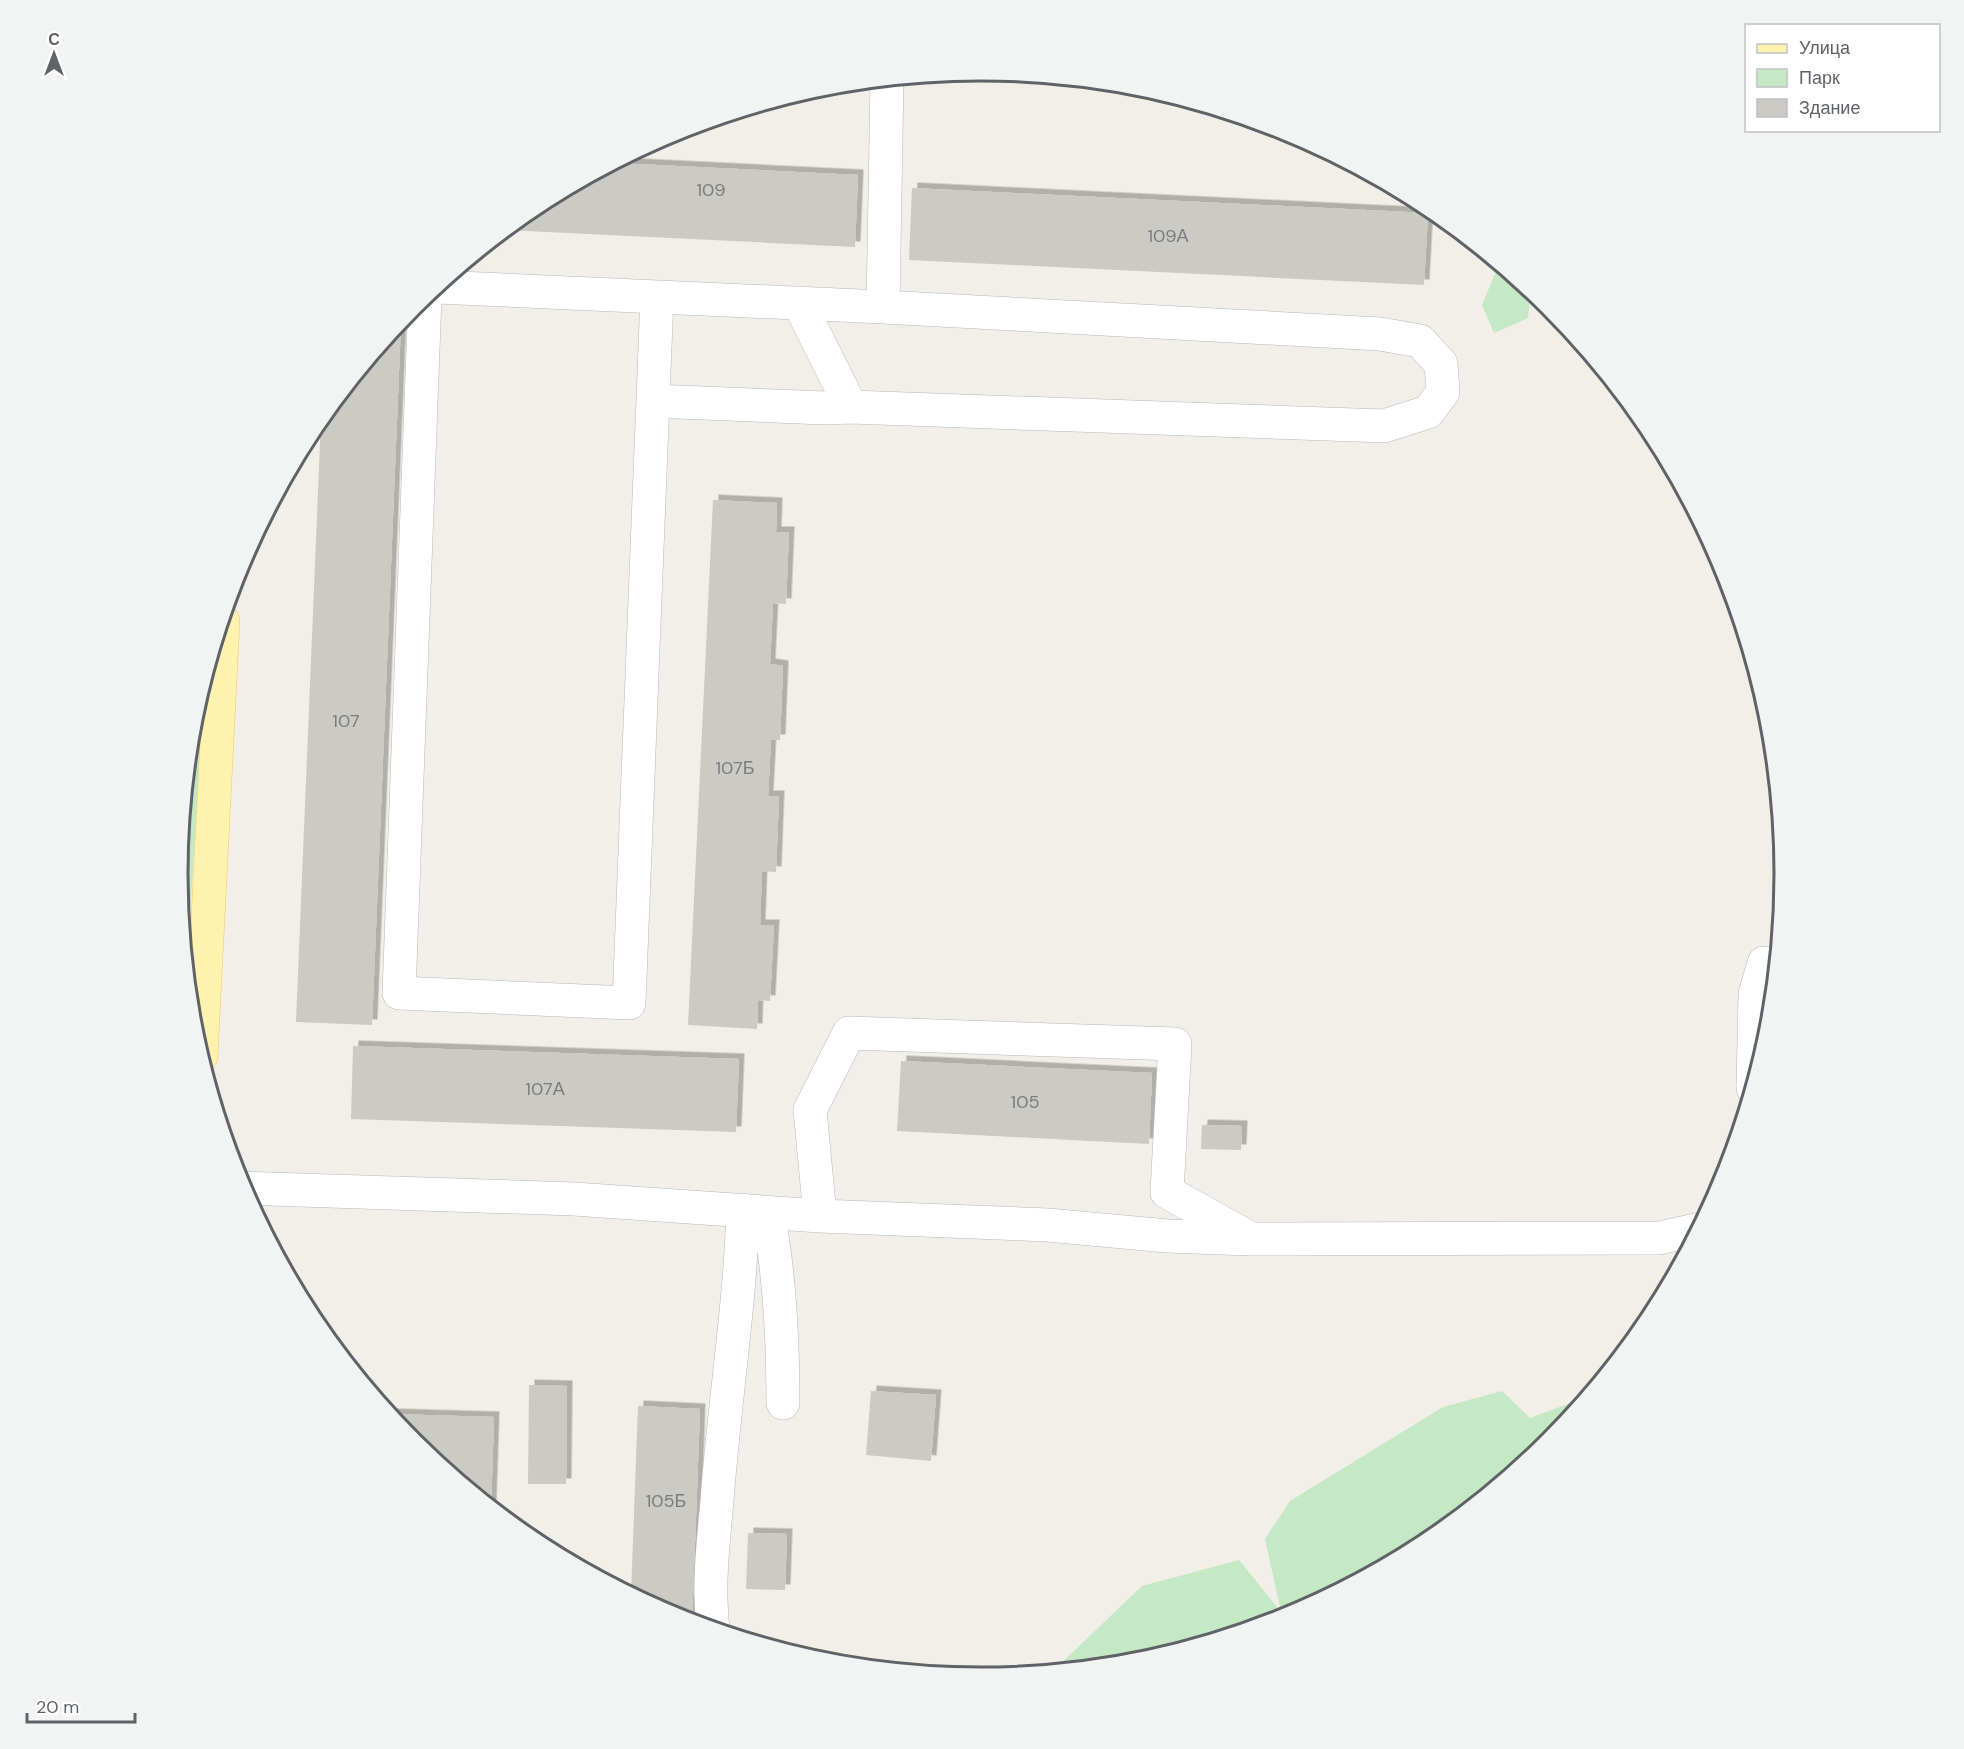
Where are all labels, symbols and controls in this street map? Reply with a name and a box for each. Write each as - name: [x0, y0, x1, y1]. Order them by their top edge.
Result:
- north arrow: [24, 24, 84, 84]
- legend: [1745, 24, 1940, 132]
- text: С: [48, 29, 60, 50]
- text: Улица: [1799, 36, 1851, 60]
- text: Парк: [1799, 66, 1840, 90]
- text: Здание: [1799, 96, 1860, 120]
- house number: 109: [696, 178, 726, 202]
- house number: 109А: [1147, 224, 1189, 248]
- house number: 107: [332, 709, 360, 733]
- house number: 107Б: [715, 756, 755, 780]
- house number: 107А: [525, 1077, 565, 1101]
- house number: 105: [1011, 1090, 1039, 1114]
- house number: 105Б: [646, 1489, 686, 1513]
- scale bar: [27, 1686, 135, 1724]
- text: 20 m: [36, 1695, 79, 1719]

